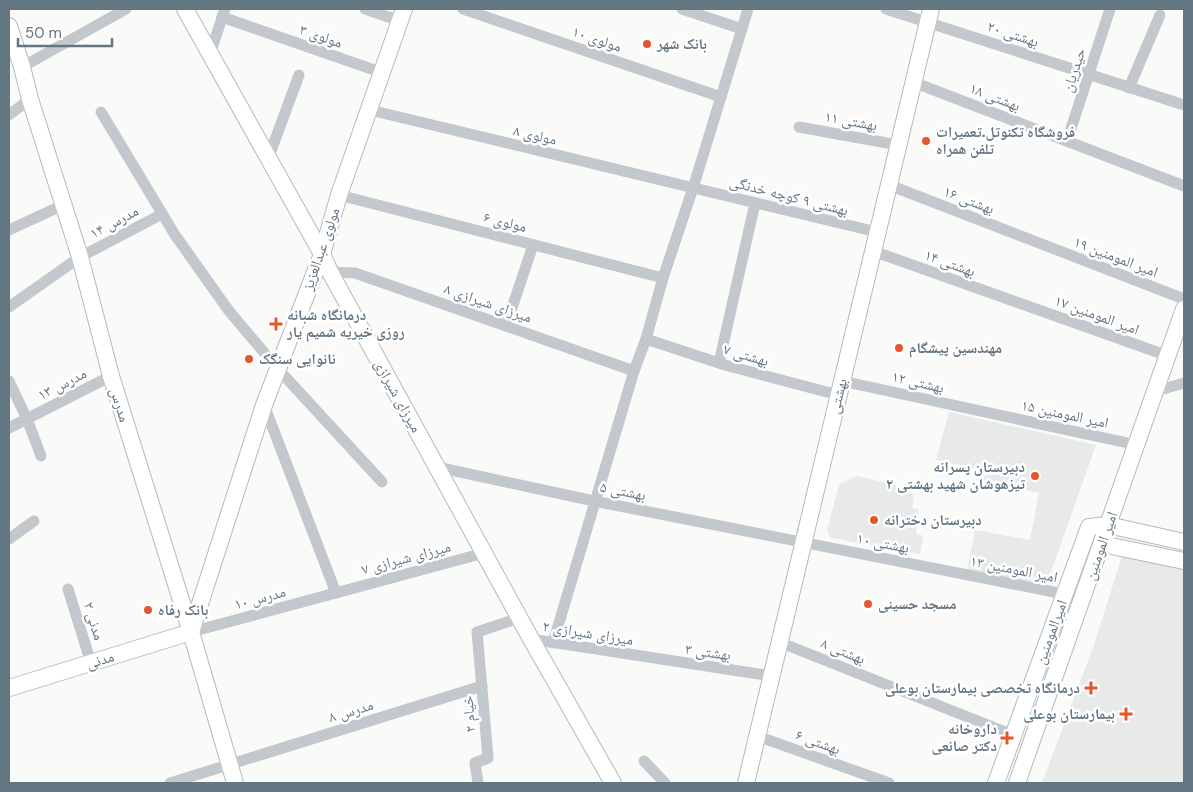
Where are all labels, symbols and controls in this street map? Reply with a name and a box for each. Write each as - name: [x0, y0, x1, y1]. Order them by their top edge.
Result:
- scale bar: [18, 15, 111, 47]
- street label: بهشتی ۲۰: [985, 16, 1041, 52]
- street label: مولوی ۳: [297, 19, 345, 53]
- street label: مولوی ۱۰: [570, 21, 624, 57]
- text: 50 m: [25, 23, 62, 43]
- place label: بانک شهر: [656, 34, 707, 54]
- marker: بانک شهر: [641, 38, 653, 50]
- street label: حیدریان: [1057, 45, 1091, 95]
- street label: بهشتی ۱۸: [967, 78, 1023, 116]
- street label: بهشتی ۱۱: [823, 107, 879, 135]
- street label: مولوی ۸: [511, 120, 559, 150]
- place label: فروشگاه تکنوتل.تعمیرات تلفن همراه: [936, 122, 1075, 159]
- marker: فروشگاه تکنوتل.تعمیرات تلفن همراه: [920, 135, 932, 147]
- street label: بهشتی ۹ کوچه خدنگی: [728, 172, 850, 220]
- street label: بهشتی ۱۶: [941, 181, 997, 219]
- street label: مدرس ۱۴: [86, 201, 142, 243]
- street label: مولوی عبدالعزیز: [297, 205, 345, 294]
- street label: مولوی ۶: [481, 207, 529, 237]
- street label: امیر المومنین ۱۹: [1071, 232, 1161, 282]
- street label: بهشتی ۱۴: [922, 245, 978, 281]
- street label: میرزای شیرازی ۸: [441, 279, 535, 327]
- street label: امیر المومنین ۱۷: [1052, 290, 1142, 340]
- place label: درمانگاه شبانه روزی خیریه شمیم یار: [286, 305, 405, 342]
- marker: درمانگاه شبانه روزی خیریه شمیم یار: [269, 317, 283, 331]
- place label: مهندسین پیشگام: [909, 338, 1002, 358]
- street label: بهشتی ۷: [721, 339, 771, 371]
- marker: مهندسین پیشگام: [893, 342, 905, 354]
- place label: نانوایی سنگک: [259, 349, 336, 369]
- marker: نانوایی سنگک: [243, 353, 255, 365]
- street label: میرزای شیرازی: [370, 356, 426, 436]
- street label: مدرس ۱۳: [34, 363, 90, 405]
- street label: بهشتی ۱۲: [890, 366, 946, 398]
- street label: بهشتی: [824, 376, 852, 416]
- street label: مدرس: [105, 385, 135, 425]
- street label: امیر المومنین ۱۵: [1020, 395, 1110, 433]
- place label: دبیرستان پسرانه تیزهوشان شهید بهشتی ۲: [886, 457, 1025, 494]
- marker: دبیرستان پسرانه تیزهوشان شهید بهشتی ۲: [1029, 470, 1041, 482]
- street label: بهشتی ۵: [598, 477, 648, 505]
- street label: امیر المومنین: [1080, 509, 1122, 583]
- place label: دبیرستان دخترانه: [884, 510, 982, 530]
- marker: دبیرستان دخترانه: [868, 514, 880, 526]
- street label: بهشتی ۱۰: [855, 528, 911, 558]
- street label: میرزای شیرازی ۷: [359, 536, 453, 580]
- street label: امیر المومنین ۱۳: [969, 551, 1059, 587]
- street label: مدرس ۱۰: [232, 582, 288, 614]
- place label: مسجد حسینی: [878, 594, 957, 614]
- street label: امیرالمومنین: [1030, 597, 1072, 667]
- marker: مسجد حسینی: [862, 598, 874, 610]
- street label: مدنی ۲: [79, 599, 109, 643]
- place label: بانک رفاه: [158, 600, 208, 620]
- marker: بانک رفاه: [142, 604, 154, 616]
- street label: میرزای شیرازی ۲: [541, 616, 635, 650]
- street label: بهشتی ۸: [818, 633, 868, 669]
- street label: بهشتی ۳: [684, 639, 732, 665]
- street label: مدنی: [84, 646, 117, 674]
- place label: درمانگاه تخصصی بیمارستان بوعلی: [885, 678, 1080, 698]
- marker: درمانگاه تخصصی بیمارستان بوعلی: [1084, 681, 1098, 695]
- street label: خیام ۲: [457, 694, 481, 733]
- street label: مدرس ۸: [326, 695, 376, 727]
- place label: بیمارستان بوعلی: [1023, 704, 1115, 724]
- marker: بیمارستان بوعلی: [1119, 707, 1133, 721]
- place label: داروخانه دکتر صانعی: [932, 719, 997, 756]
- street label: بهشتی ۶: [793, 725, 843, 759]
- marker: داروخانه دکتر صانعی: [1001, 732, 1013, 744]

